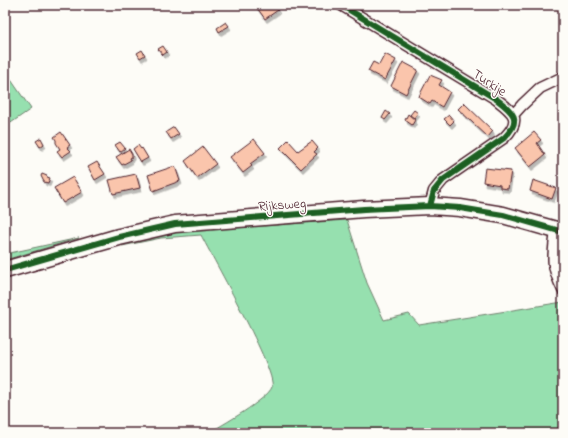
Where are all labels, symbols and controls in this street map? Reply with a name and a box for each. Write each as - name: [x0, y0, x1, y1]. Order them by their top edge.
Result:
- street label: Turkije: [468, 64, 511, 103]
- street label: Rijksweg: [257, 193, 307, 219]

